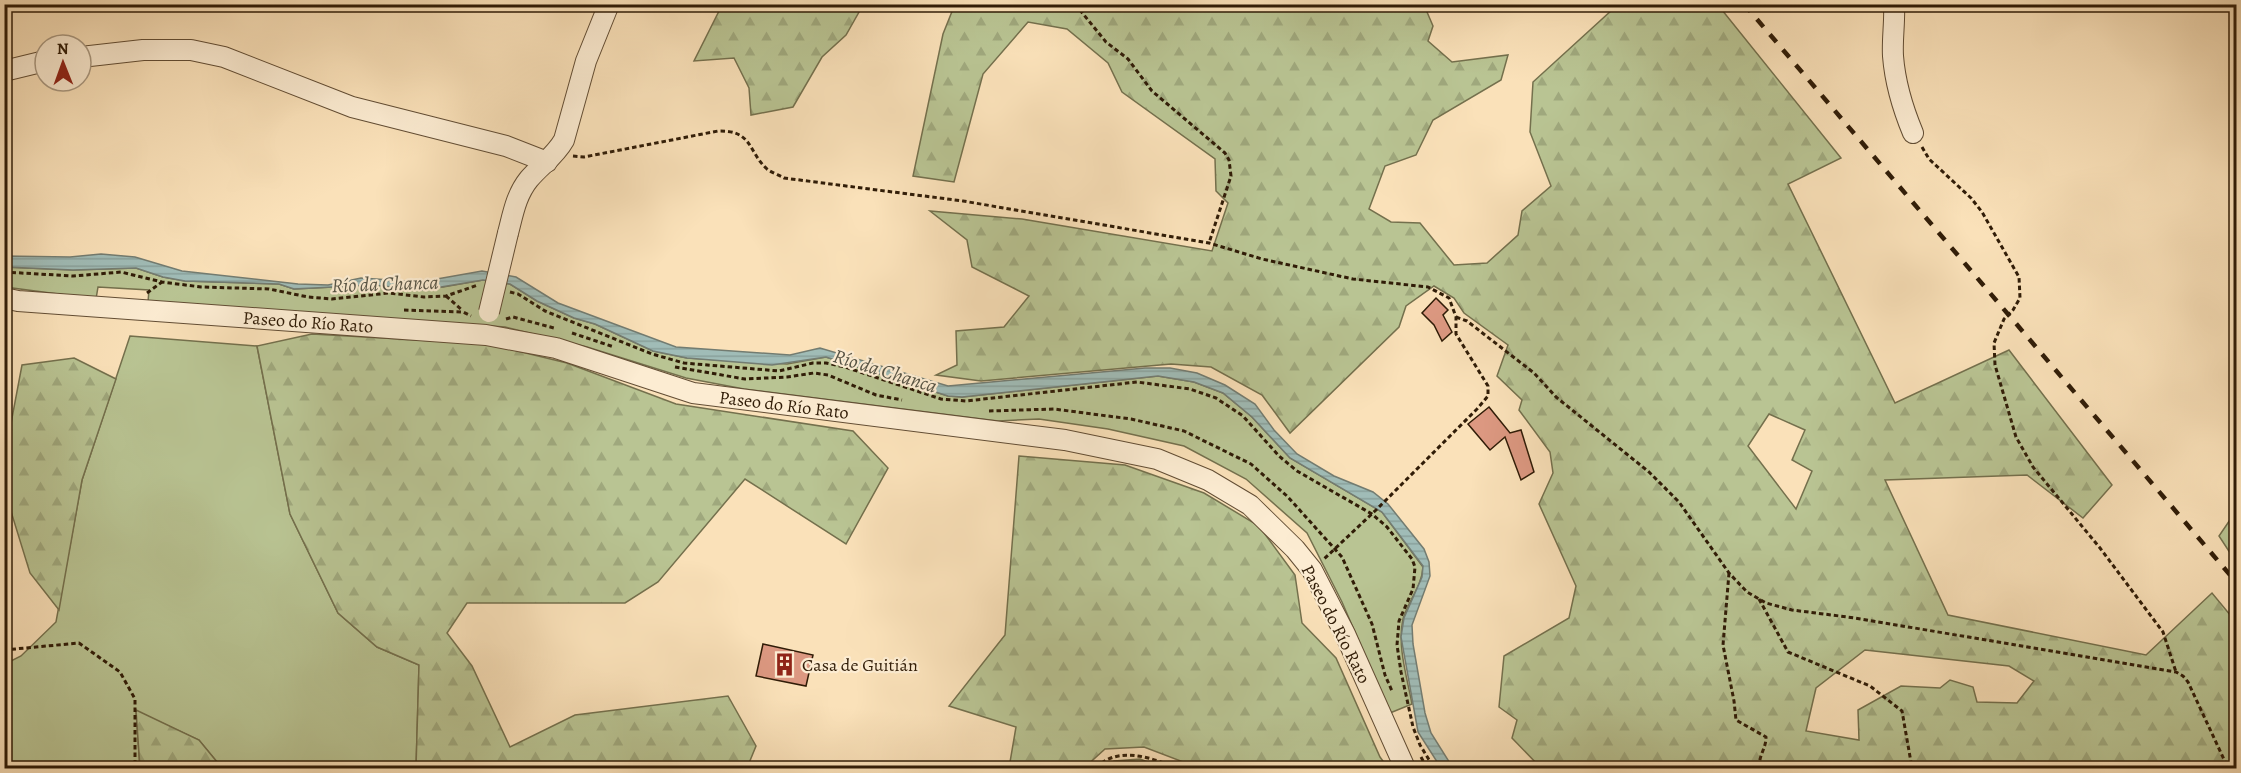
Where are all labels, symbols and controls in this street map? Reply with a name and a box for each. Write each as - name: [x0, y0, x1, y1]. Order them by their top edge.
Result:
- north arrow: [33, 33, 93, 93]
- text: N: [57, 38, 69, 60]
- water label: Río da Chanca: [331, 269, 439, 299]
- street label: Paseo do Río Rato: [242, 305, 374, 339]
- water label: Río da Chanca: [830, 342, 940, 400]
- street label: Paseo do Río Rato: [718, 385, 850, 425]
- street label: Paseo do Río Rato: [1296, 560, 1376, 688]
- building icon: Casa de Guitián: [771, 652, 797, 678]
- place label: Casa de Guitián: [802, 653, 918, 677]

